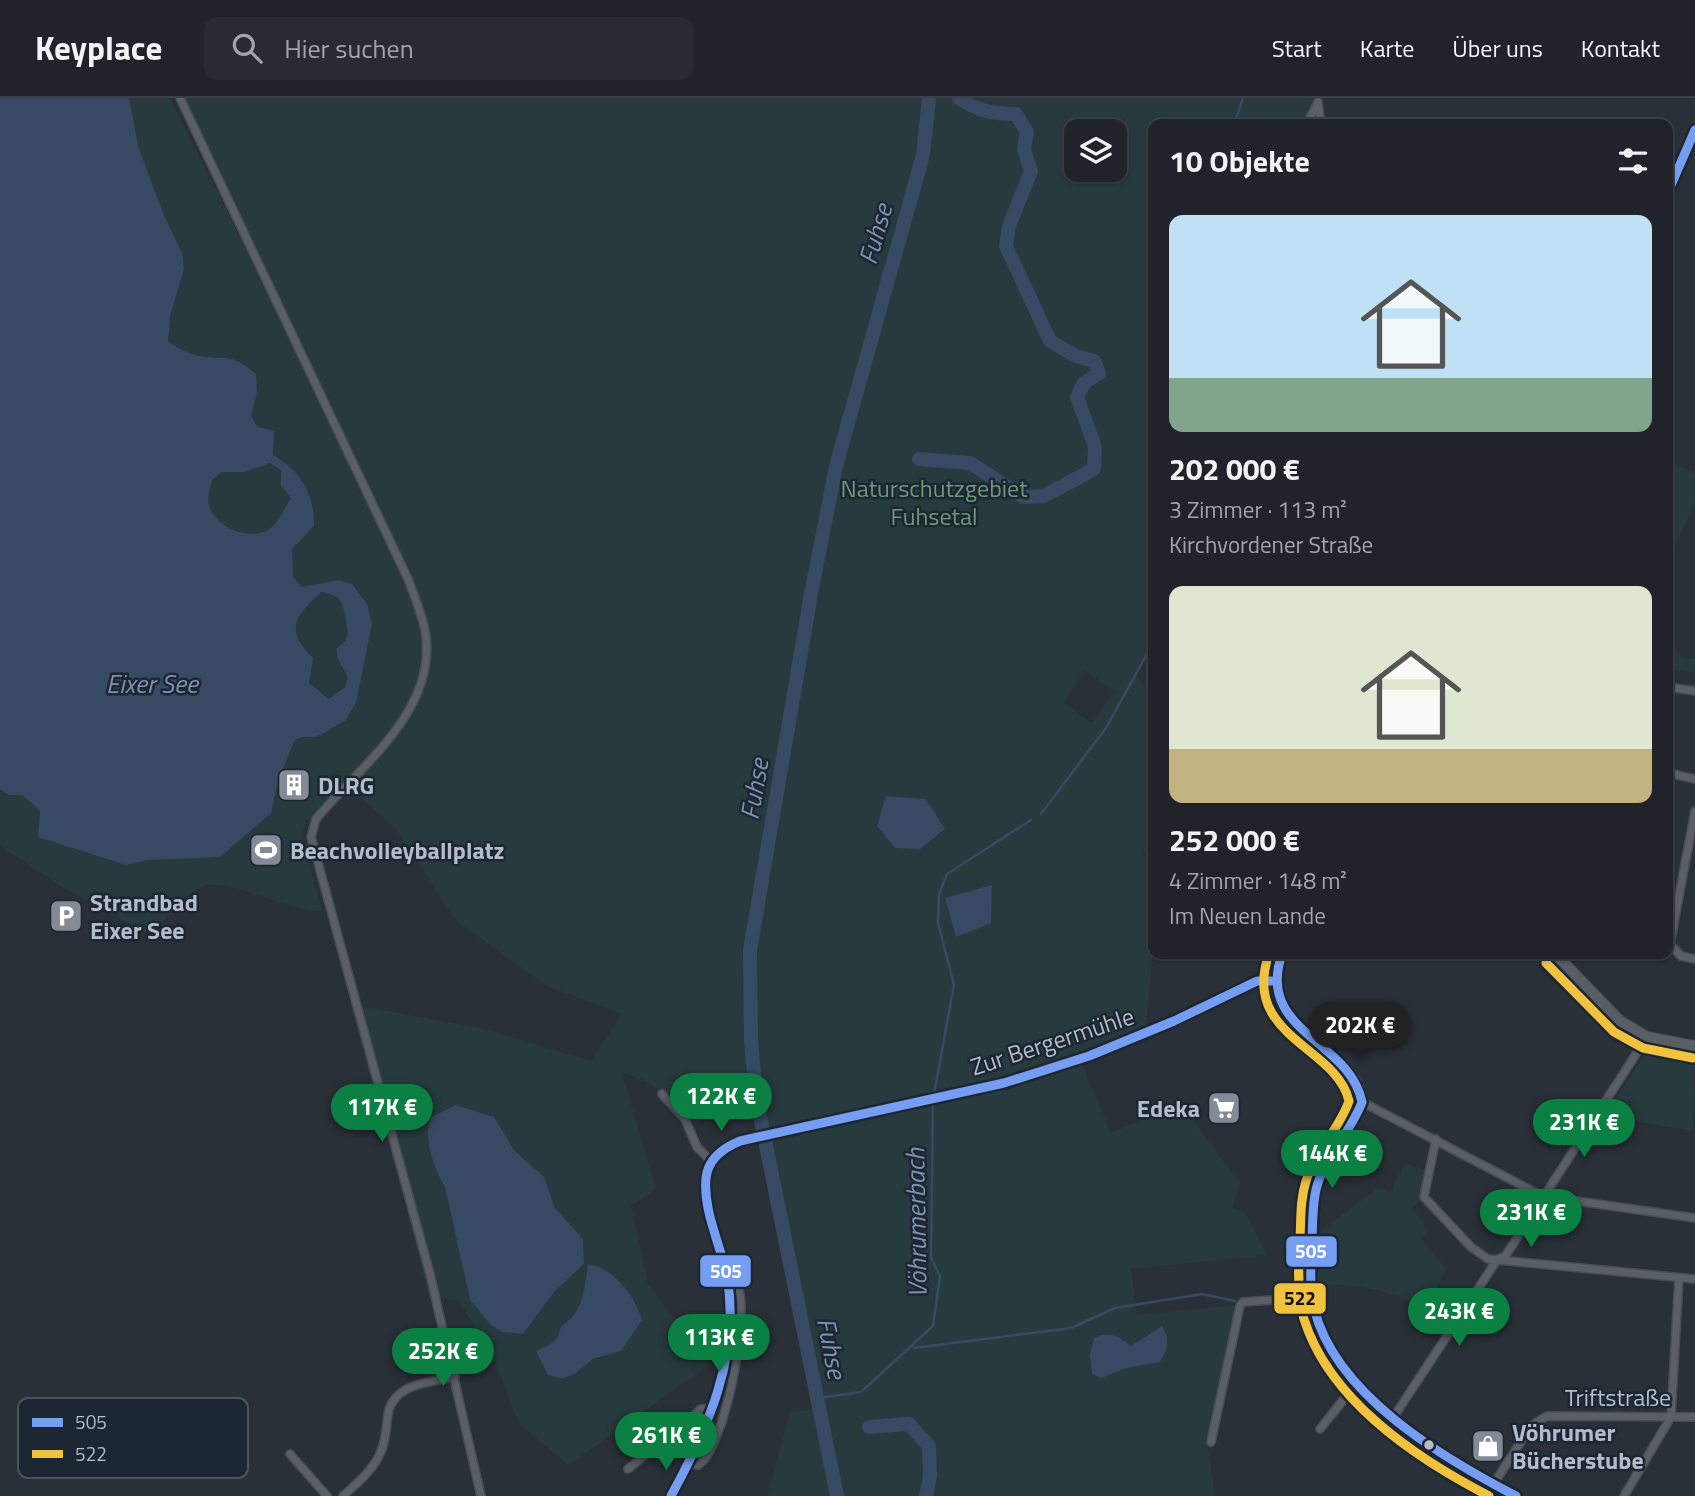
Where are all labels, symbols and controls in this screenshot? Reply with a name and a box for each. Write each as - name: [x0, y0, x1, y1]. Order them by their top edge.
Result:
- search box: [204, 17, 694, 80]
- text: Keyplace: [35, 23, 162, 73]
- icon: search: [228, 29, 266, 67]
- text: Hier suchen: [284, 29, 414, 68]
- text: Start: [1272, 30, 1322, 66]
- text: Karte: [1360, 30, 1414, 66]
- text: Über uns: [1452, 30, 1543, 66]
- text: Kontakt: [1581, 30, 1660, 66]
- map controls: [1064, 119, 1127, 182]
- button: layers: [1064, 119, 1127, 182]
- text: 10 Objekte: [1169, 138, 1310, 184]
- icon: filters: [1614, 142, 1652, 180]
- water label: Fuhse: [848, 197, 903, 269]
- icon: home: [1348, 261, 1474, 387]
- text: 202 000 €: [1169, 446, 1300, 492]
- park label: Naturschutzgebiet Fuhsetal: [840, 470, 1028, 534]
- text: 3 Zimmer · 113 m²: [1169, 492, 1347, 527]
- text: Kirchvordener Straße: [1169, 527, 1373, 562]
- icon: home: [1348, 632, 1474, 758]
- water label: Eixer See: [106, 664, 200, 703]
- water label: Fuhse: [729, 753, 779, 823]
- building icon: DLRG: [275, 766, 313, 804]
- place label: DLRG: [318, 767, 374, 803]
- text: 252 000 €: [1169, 817, 1300, 863]
- sports icon: Beachvolleyballplatz: [247, 831, 285, 869]
- place label: Beachvolleyballplatz: [290, 832, 504, 868]
- text: 4 Zimmer · 148 m²: [1169, 863, 1347, 898]
- place label: Strandbad Eixer See: [90, 884, 198, 948]
- parking icon: Strandbad Eixer See: [47, 897, 85, 935]
- text: Im Neuen Lande: [1169, 898, 1326, 933]
- street label: Zur Bergermühle: [966, 998, 1138, 1084]
- pin: 202K €: [1303, 1002, 1417, 1062]
- text: 202K €: [1325, 1007, 1395, 1042]
- pin: 122K €: [664, 1074, 778, 1133]
- text: 122K €: [686, 1078, 756, 1113]
- pin: 117K €: [325, 1084, 439, 1144]
- text: 117K €: [347, 1089, 417, 1124]
- supermarket icon: Edeka: [1205, 1089, 1243, 1127]
- place label: Edeka: [1137, 1090, 1200, 1126]
- pin: 231K €: [1527, 1100, 1641, 1159]
- text: 231K €: [1549, 1104, 1619, 1139]
- pin: 144K €: [1275, 1130, 1389, 1190]
- text: 144K €: [1297, 1135, 1367, 1170]
- water label: Vöhrumerbach: [895, 1147, 937, 1298]
- pin: 231K €: [1474, 1190, 1588, 1249]
- text: 231K €: [1496, 1194, 1566, 1229]
- line badge: 505: [1285, 1235, 1338, 1268]
- text: 505: [1295, 1236, 1327, 1265]
- line badge: 505: [699, 1254, 752, 1288]
- text: 505: [710, 1256, 742, 1285]
- line badge: 522: [1273, 1282, 1327, 1315]
- text: 522: [1284, 1283, 1316, 1312]
- pin: 243K €: [1402, 1288, 1516, 1348]
- text: 243K €: [1424, 1293, 1494, 1328]
- pin: 113K €: [662, 1314, 776, 1374]
- water label: Fuhse: [807, 1314, 857, 1384]
- text: 113K €: [684, 1319, 754, 1354]
- pin: 252K €: [386, 1328, 500, 1388]
- text: 252K €: [408, 1333, 478, 1368]
- street label: Triftstraße: [1565, 1379, 1671, 1415]
- legend: [18, 1398, 248, 1478]
- text: 505: [75, 1407, 107, 1436]
- pin: 261K €: [609, 1412, 723, 1472]
- place label: Vöhrumer Bücherstube: [1512, 1414, 1644, 1478]
- text: 261K €: [631, 1417, 701, 1452]
- shop icon: Vöhrumer Bücherstube: [1469, 1427, 1507, 1465]
- unlabelled marker: [1422, 1438, 1436, 1452]
- text: 522: [75, 1439, 107, 1468]

